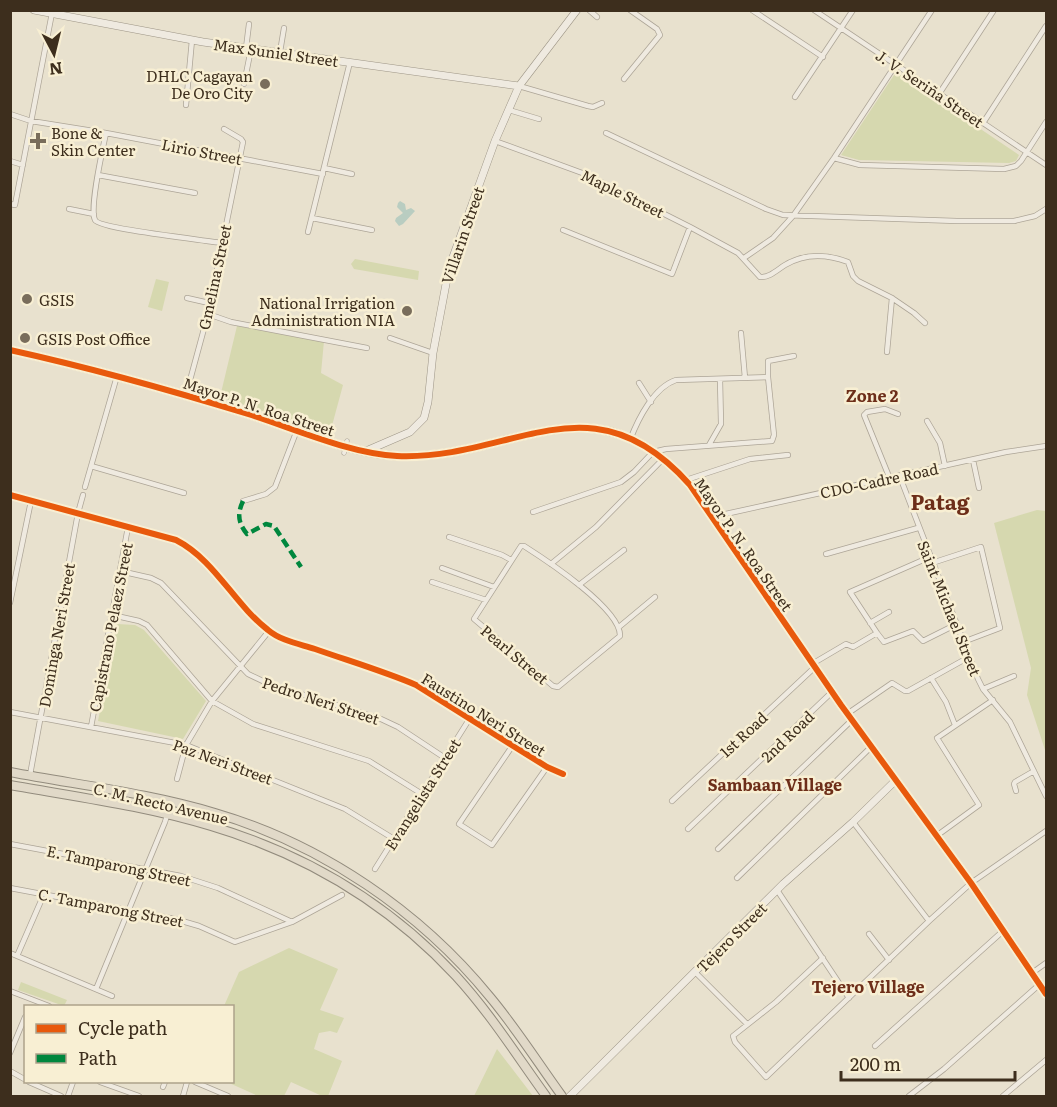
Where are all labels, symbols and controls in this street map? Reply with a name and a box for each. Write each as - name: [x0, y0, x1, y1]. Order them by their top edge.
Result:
- north arrow: [24, 24, 84, 84]
- street label: Max Suniel Street: [212, 32, 340, 72]
- street label: J. V. Seriña Street: [871, 43, 989, 133]
- text: N: [48, 57, 64, 83]
- place label: DHLC Cagayan De Oro City: [146, 64, 253, 104]
- marker: DHLC Cagayan De Oro City: [258, 77, 272, 91]
- place label: Bone & Skin Center: [51, 121, 135, 161]
- marker: Bone & Skin Center: [29, 132, 47, 150]
- street label: Lirio Street: [160, 132, 244, 170]
- street label: Maple Street: [577, 163, 669, 223]
- street label: Villarin Street: [435, 183, 489, 287]
- street label: Gmelina Street: [192, 222, 236, 332]
- place label: GSIS: [39, 288, 74, 311]
- place label: National Irrigation Administration NIA: [251, 291, 395, 331]
- marker: GSIS: [20, 292, 34, 306]
- marker: National Irrigation Administration NIA: [400, 304, 414, 318]
- place label: GSIS Post Office: [37, 327, 150, 350]
- marker: GSIS Post Office: [18, 331, 32, 345]
- street label: Mayor P. N. Roa Street: [180, 371, 338, 441]
- district label: Zone 2: [846, 383, 899, 407]
- street label: CDO-Cadre Road: [818, 456, 940, 504]
- street label: Mayor P. N. Roa Street: [689, 473, 799, 615]
- district label: Patag: [910, 485, 970, 516]
- street label: Saint Michael Street: [912, 537, 988, 679]
- street label: Capistrano Pelaez Street: [82, 540, 138, 714]
- street label: Dominga Neri Street: [32, 561, 80, 709]
- street label: Pearl Street: [476, 619, 554, 689]
- street label: Faustino Neri Street: [417, 666, 551, 762]
- street label: Pedro Neri Street: [259, 670, 383, 730]
- street label: 2nd Road: [755, 705, 819, 767]
- street label: 1st Road: [714, 706, 772, 762]
- street label: Paz Neri Street: [170, 732, 276, 790]
- street label: Evangelista Street: [378, 734, 466, 854]
- district label: Sambaan Village: [708, 772, 842, 796]
- street label: C. M. Recto Avenue: [91, 776, 231, 830]
- street label: E. Tamparong Street: [45, 838, 193, 892]
- street label: C. Tamparong Street: [36, 882, 186, 932]
- street label: Tejero Street: [690, 896, 772, 978]
- district label: Tejero Village: [812, 974, 924, 998]
- legend: [24, 1005, 234, 1083]
- text: Cycle path: [78, 1014, 167, 1041]
- text: Path: [78, 1044, 117, 1071]
- scale bar: [841, 1044, 1015, 1082]
- text: 200 m: [850, 1050, 901, 1077]

